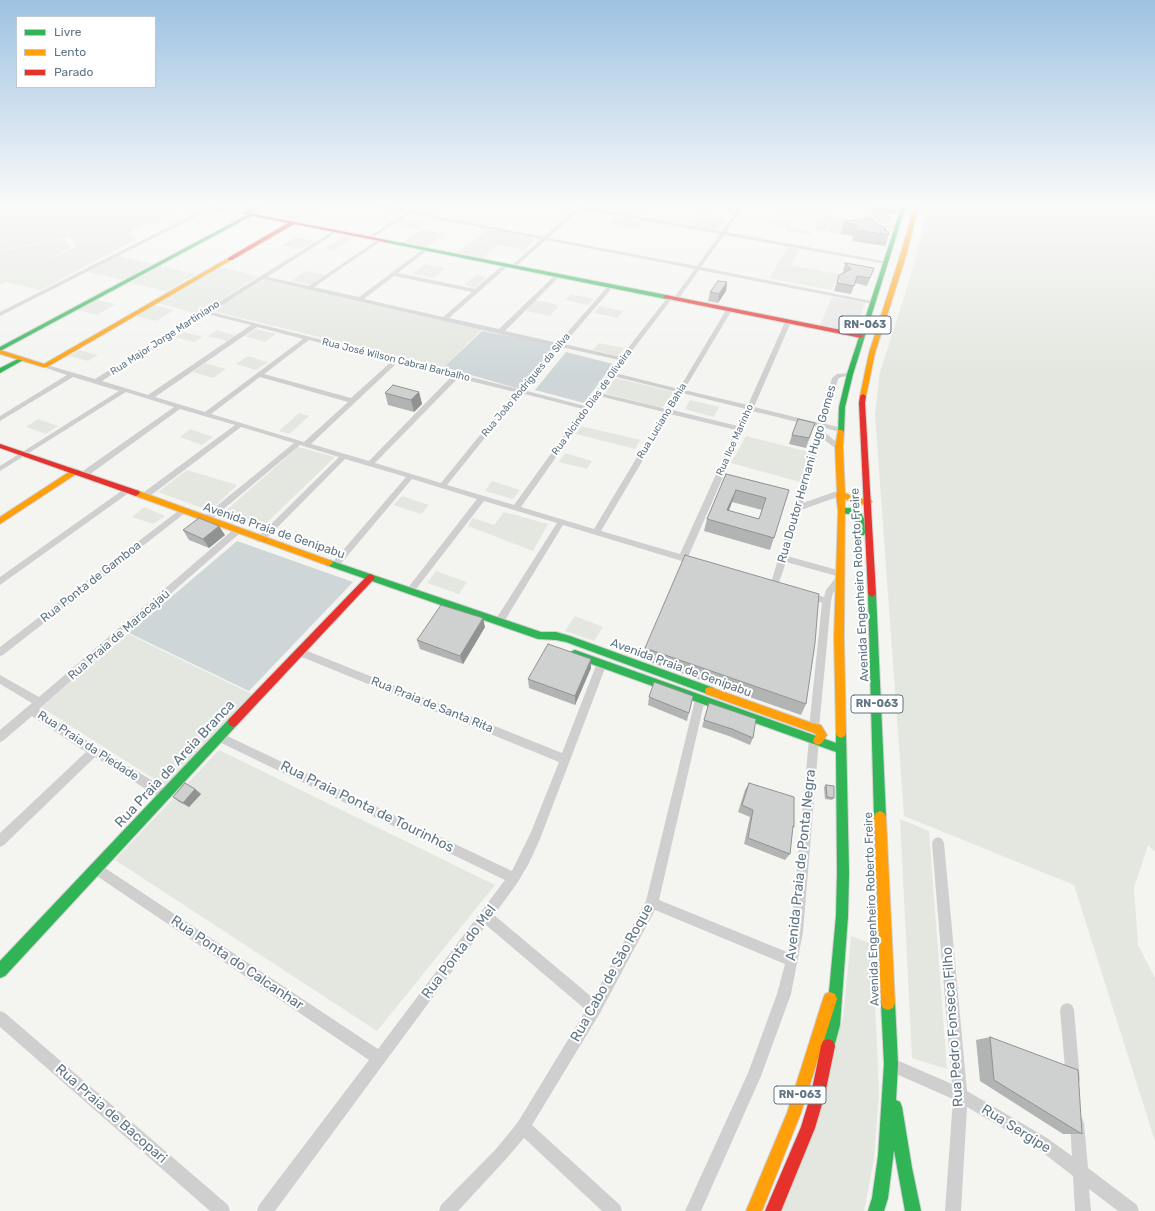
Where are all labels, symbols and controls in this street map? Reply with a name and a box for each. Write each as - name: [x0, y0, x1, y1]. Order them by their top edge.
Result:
- legend: [16, 16, 156, 88]
- text: Livre: [54, 25, 81, 39]
- text: Lento: [54, 45, 86, 59]
- text: Parado: [54, 65, 93, 79]
- street label: Rua Major Jorge Martiniano: [108, 298, 222, 378]
- road number: RN-063: [839, 316, 891, 334]
- street label: Rua João Rodrigues da Silva: [479, 331, 573, 439]
- street label: Rua José Wilson Cabral Barbalho: [321, 336, 471, 384]
- street label: Rua Alcindo Dias de Oliveira: [549, 347, 635, 457]
- street label: Rua Luciano Bahia: [635, 381, 689, 461]
- street label: Rua Doutor Hernani Hugo Gomes: [775, 383, 839, 565]
- street label: Rua Ilce Marinho: [714, 402, 756, 478]
- street label: Avenida Engenheiro Roberto Freire: [848, 488, 872, 682]
- street label: Avenida Praia de Genipabu: [201, 500, 347, 562]
- street label: Rua Ponta de Gamboa: [38, 538, 144, 626]
- street label: Rua Praia de Maracajaú: [65, 587, 173, 683]
- street label: Avenida Praia de Genipabu: [609, 636, 753, 700]
- street label: Rua Praia de Santa Rita: [369, 674, 495, 736]
- road number: RN-063: [851, 695, 903, 713]
- street label: Rua Praia de Areia Branca: [112, 697, 238, 831]
- street label: Rua Praia da Piedade: [35, 708, 141, 784]
- street label: Rua Praia Ponta de Tourinhos: [278, 758, 456, 856]
- street label: Avenida Praia de Ponta Negra: [783, 768, 819, 962]
- street label: Avenida Engenheiro Roberto Freire: [861, 812, 883, 1006]
- street label: Rua Cabo de São Roque: [567, 901, 657, 1045]
- street label: Rua Ponta do Mel: [418, 902, 500, 1002]
- street label: Rua Ponta do Calcanhar: [167, 912, 307, 1014]
- street label: Rua Pedro Fonseca Filho: [939, 946, 967, 1108]
- street label: Rua Praia de Bacopari: [52, 1061, 170, 1167]
- road number: RN-063: [774, 1086, 826, 1104]
- street label: Rua Sergipe: [978, 1101, 1054, 1157]

